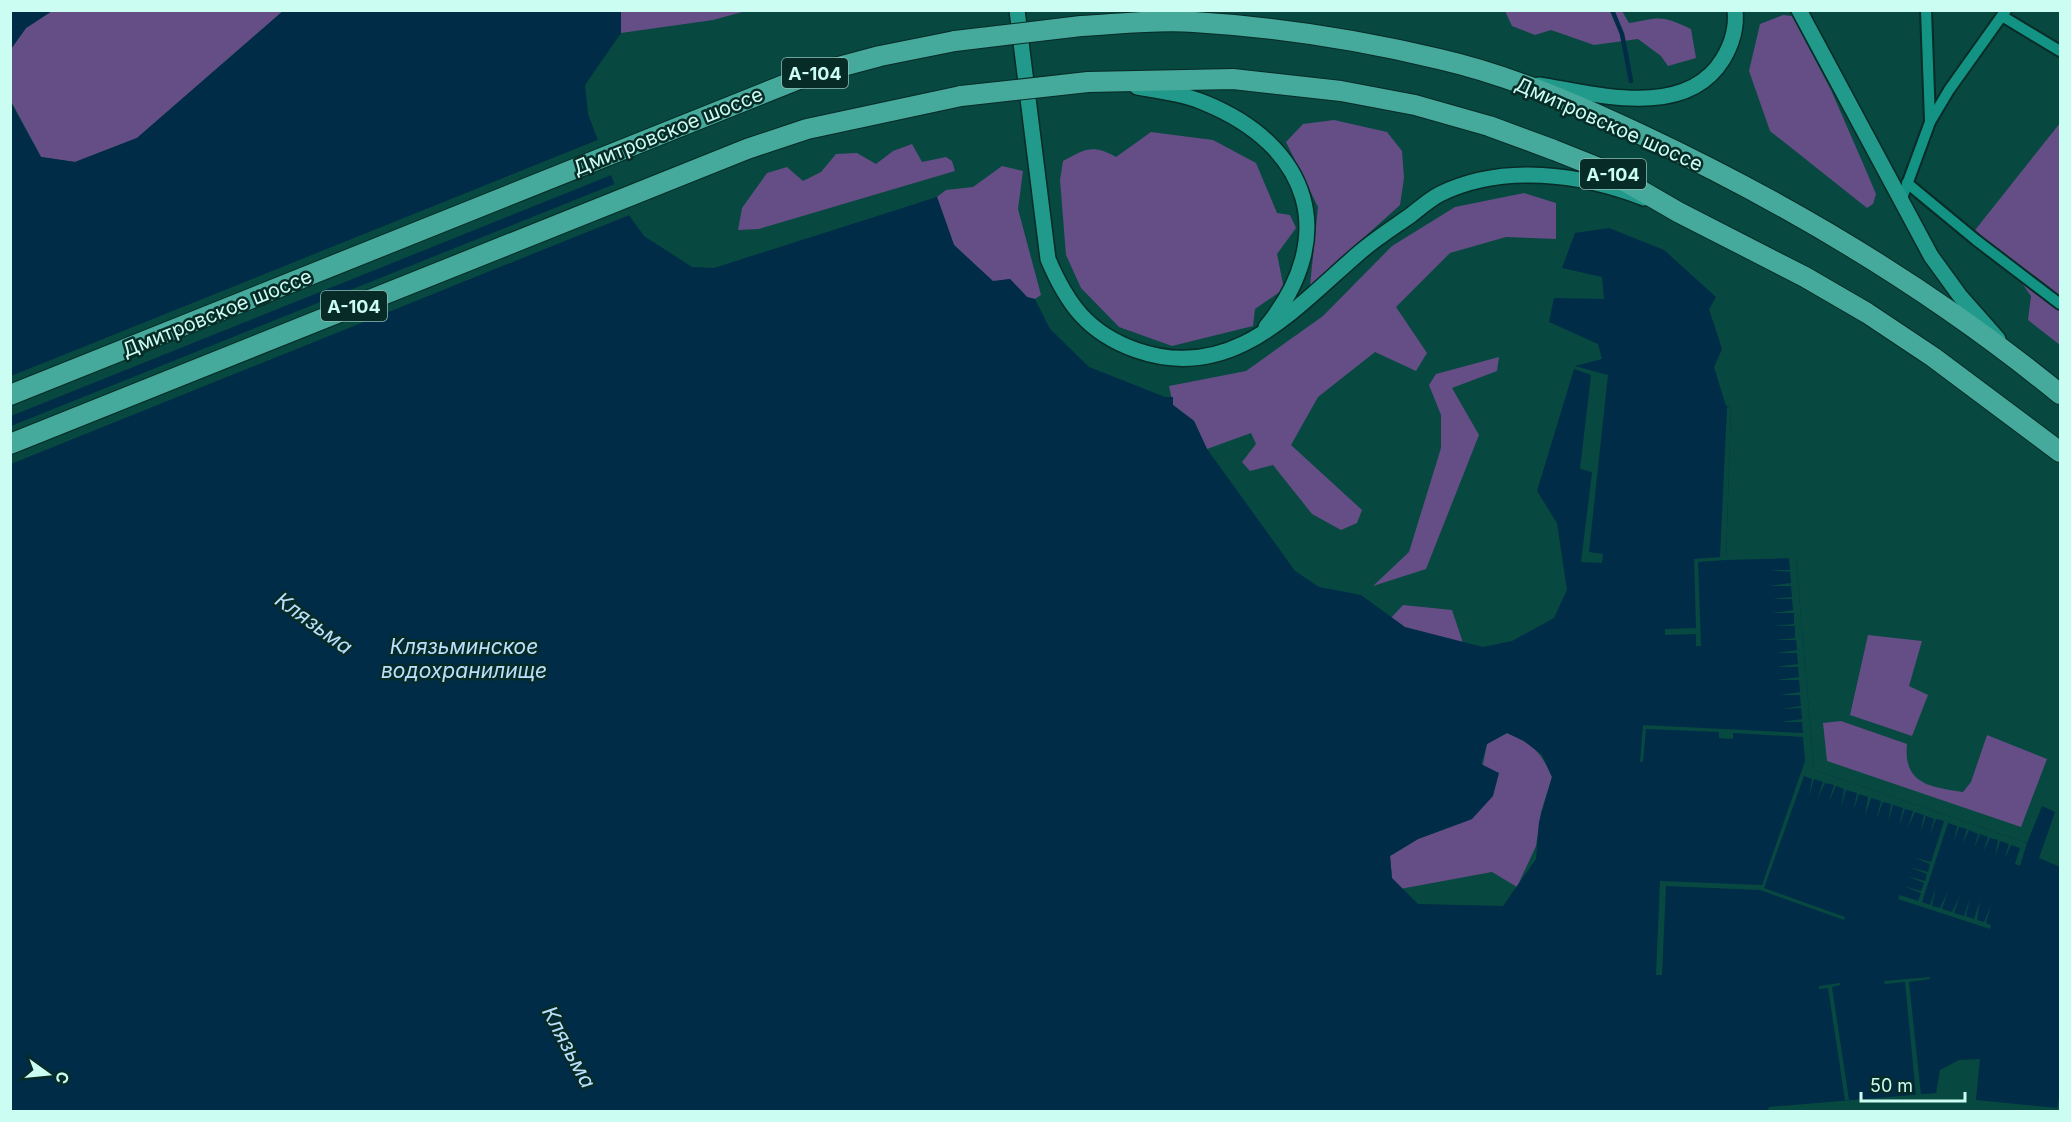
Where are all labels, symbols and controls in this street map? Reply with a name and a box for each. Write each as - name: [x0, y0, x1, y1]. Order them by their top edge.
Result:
- road number: А-104: [782, 58, 848, 88]
- street label: Дмитровское шоссе: [1511, 72, 1707, 176]
- street label: Дмитровское шоссе: [569, 82, 767, 180]
- road number: А-104: [1580, 159, 1646, 189]
- street label: Дмитровское шоссе: [118, 264, 316, 362]
- road number: А-104: [321, 291, 387, 321]
- water label: Клязьма: [271, 587, 357, 659]
- water label: Клязьминское водохранилище: [381, 634, 547, 683]
- water label: Клязьма: [537, 1002, 601, 1092]
- north arrow: [18, 1044, 78, 1104]
- scale bar: [1861, 1065, 1964, 1103]
- text: С: [51, 1070, 74, 1086]
- text: 50 m: [1870, 1075, 1913, 1096]

